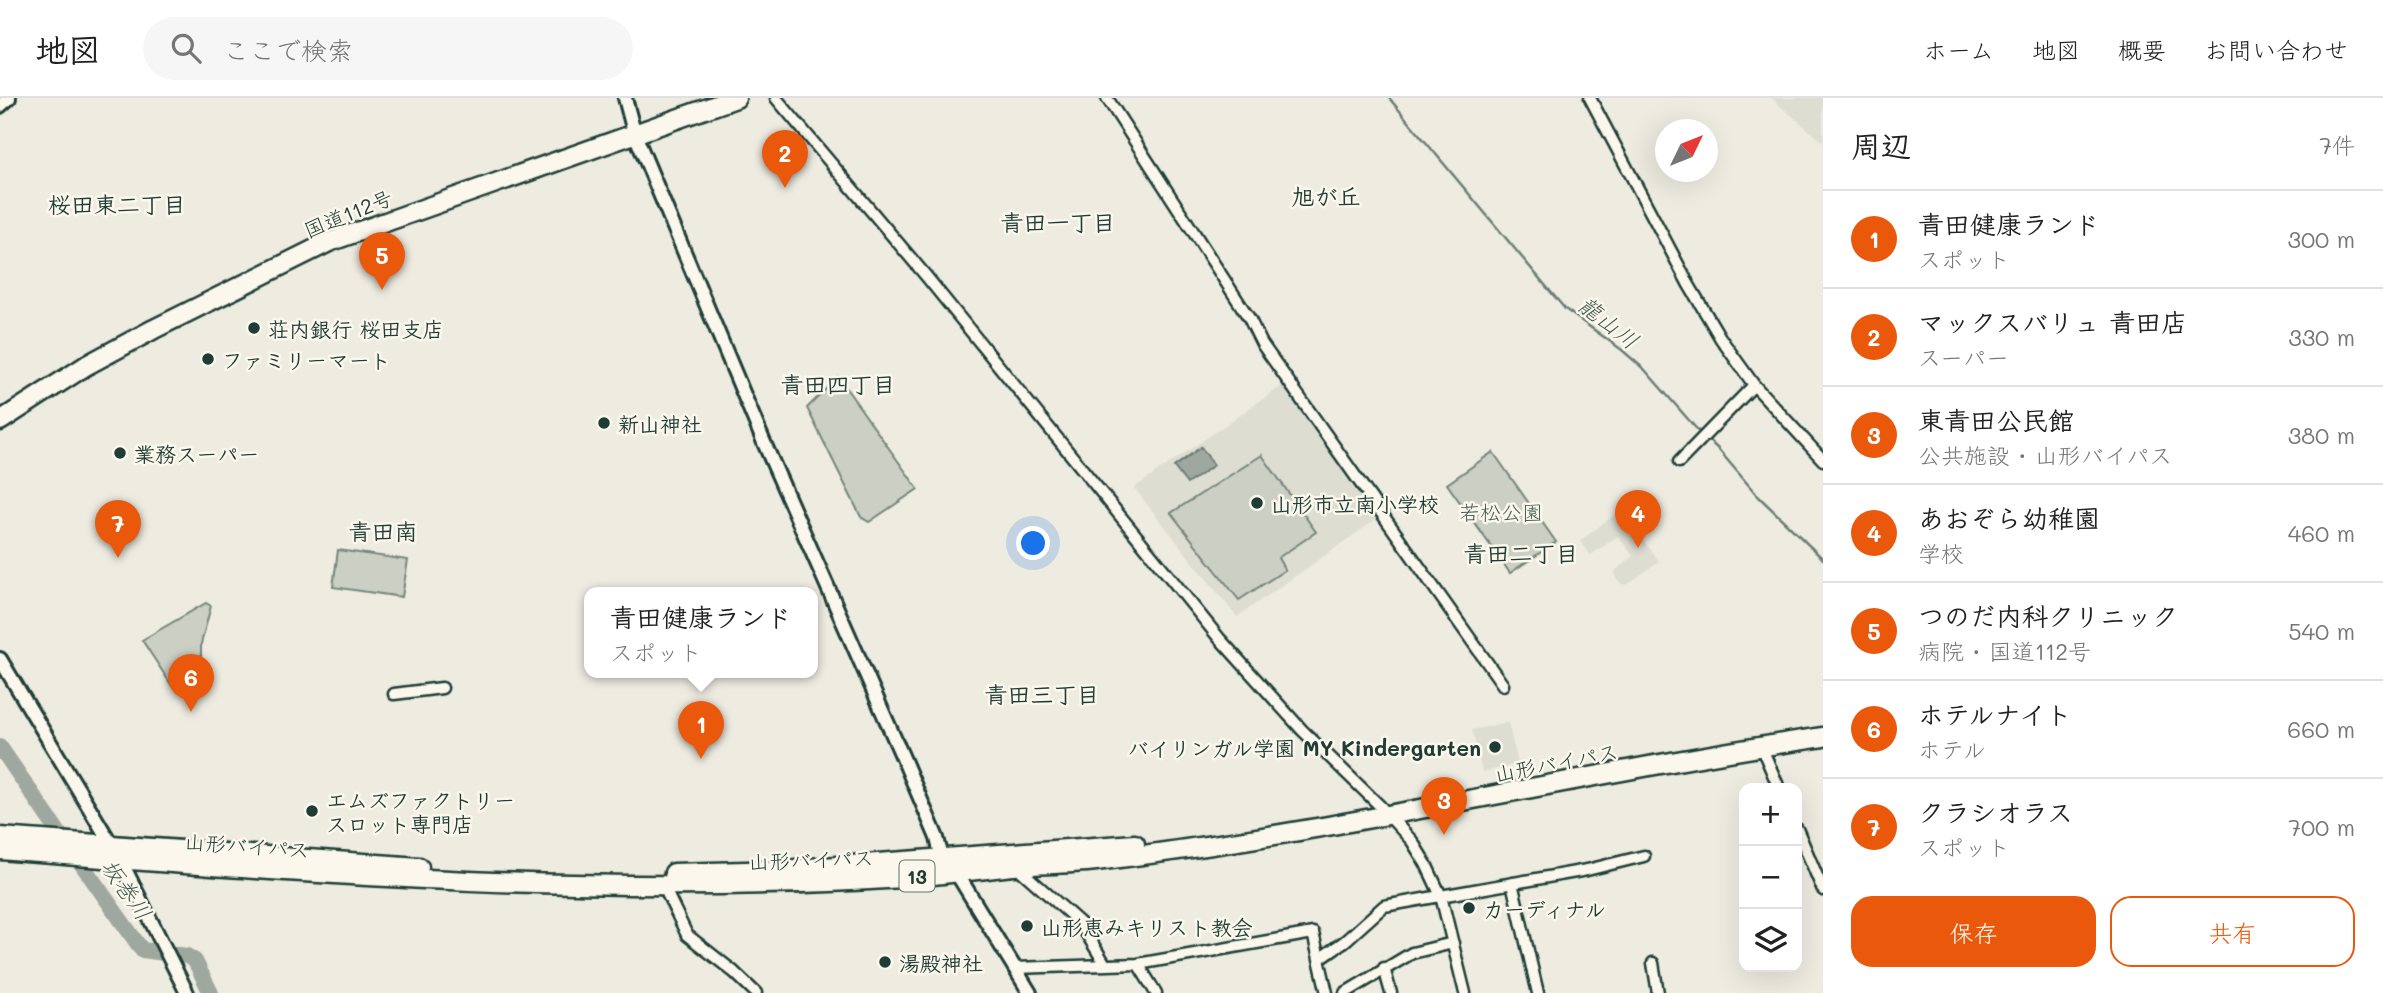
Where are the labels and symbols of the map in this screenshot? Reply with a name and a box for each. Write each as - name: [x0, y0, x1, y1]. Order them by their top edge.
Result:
- north arrow: [1655, 119, 1718, 182]
- pin: 2: [762, 130, 808, 188]
- district label: 旭が丘: [1292, 181, 1361, 211]
- street label: 国道112号: [300, 183, 396, 243]
- district label: 桜田東二丁目: [48, 189, 186, 219]
- district label: 青田一丁目: [1001, 207, 1116, 237]
- pin: 5: [359, 232, 405, 290]
- water label: 龍山川: [1573, 289, 1645, 355]
- place label: 荘内銀行 桜田支店: [268, 315, 444, 342]
- marker: 荘内銀行 桜田支店: [246, 320, 262, 336]
- place label: ファミリーマート: [222, 346, 391, 373]
- marker: ファミリーマート: [200, 351, 216, 367]
- district label: 青田四丁目: [781, 369, 896, 399]
- place label: 新山神社: [618, 410, 702, 437]
- marker: 新山神社: [596, 415, 612, 431]
- place label: 業務スーパー: [134, 440, 259, 467]
- marker: 業務スーパー: [112, 445, 128, 461]
- place label: 山形市立南小学校: [1271, 490, 1439, 517]
- pin: 4: [1615, 490, 1661, 548]
- marker: 山形市立南小学校: [1249, 495, 1265, 511]
- park label: 若松公園: [1459, 498, 1543, 525]
- pin: 7: [95, 500, 141, 558]
- district label: 青田南: [349, 516, 418, 546]
- your location: [1016, 526, 1050, 560]
- district label: 青田二丁目: [1464, 538, 1579, 568]
- pin: 6: [168, 654, 214, 712]
- district label: 青田三丁目: [985, 679, 1100, 709]
- pin: 1: [678, 701, 724, 759]
- place label: バイリンガル学園 MY Kindergarten: [1128, 734, 1481, 761]
- street label: 山形バイパス: [1492, 737, 1620, 787]
- marker: バイリンガル学園 MY Kindergarten: [1487, 739, 1503, 755]
- pin: 3: [1421, 777, 1467, 835]
- place label: エムズファクトリー スロット専門店: [326, 786, 515, 837]
- marker: エムズファクトリー スロット専門店: [304, 803, 320, 819]
- street label: 山形バイパス: [183, 827, 311, 863]
- street label: 山形バイパス: [748, 843, 874, 875]
- water label: 坂巻川: [95, 852, 159, 926]
- road number: 13: [900, 860, 934, 891]
- place label: カーディナル: [1483, 895, 1606, 922]
- marker: カーディナル: [1461, 900, 1477, 916]
- place label: 山形恵みキリスト教会: [1041, 913, 1253, 940]
- marker: 山形恵みキリスト教会: [1019, 918, 1035, 934]
- place label: 湯殿神社: [899, 949, 983, 976]
- marker: 湯殿神社: [877, 954, 893, 970]

